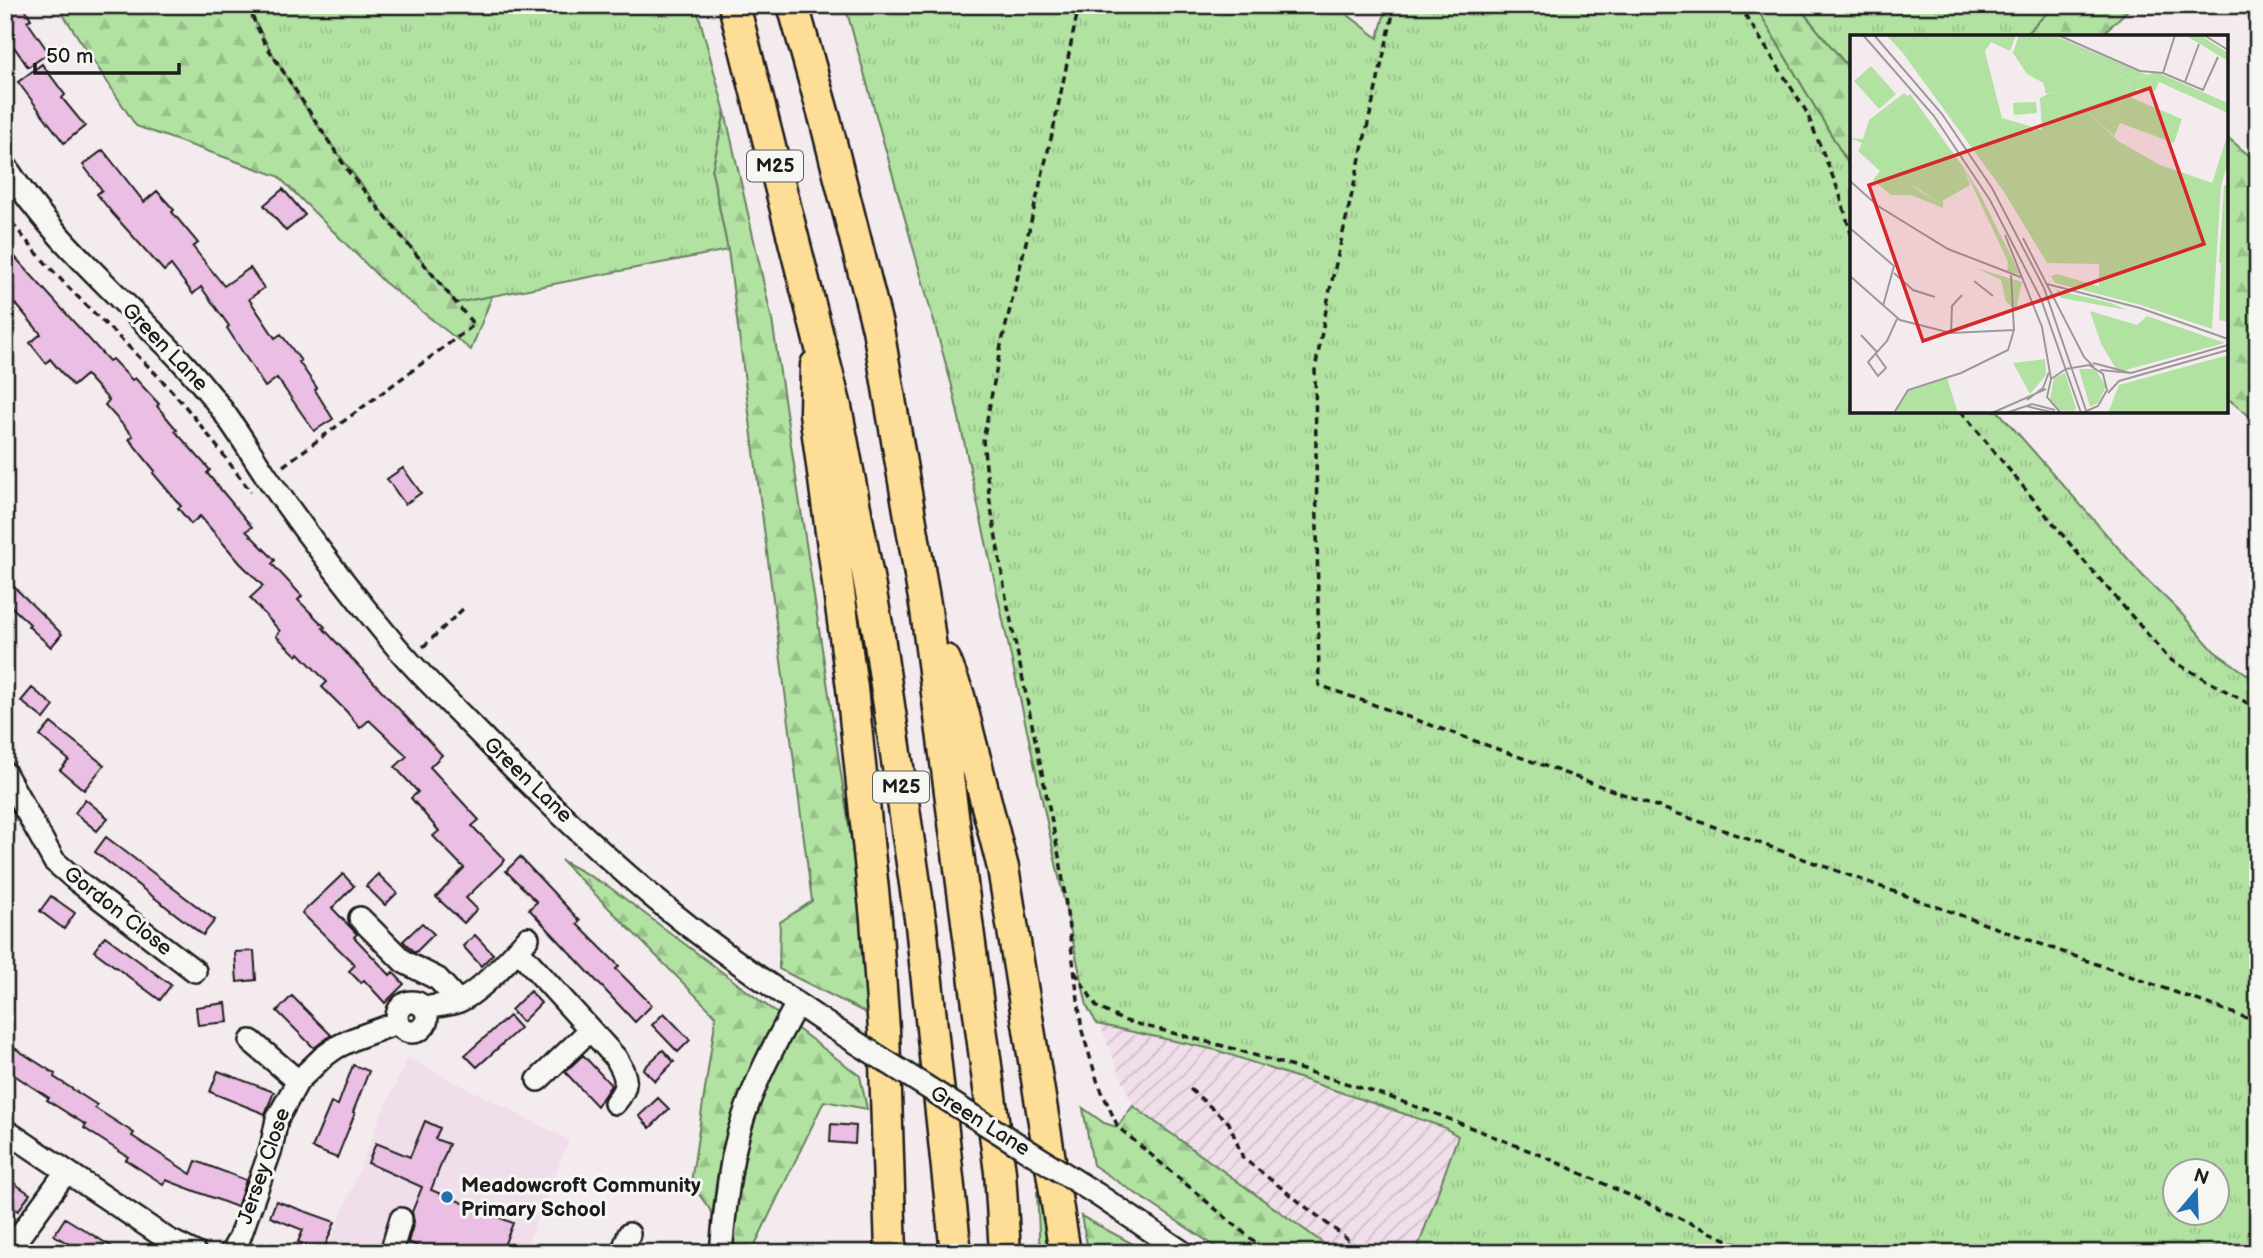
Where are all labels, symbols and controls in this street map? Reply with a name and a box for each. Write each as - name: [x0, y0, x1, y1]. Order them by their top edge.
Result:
- scale bar: [35, 32, 178, 76]
- inset map: [1850, 35, 2228, 413]
- text: 50 m: [46, 44, 93, 69]
- road number: M25: [747, 150, 803, 182]
- street label: Green Lane: [117, 298, 213, 396]
- street label: Green Lane: [479, 732, 577, 828]
- road number: M25: [873, 772, 929, 802]
- street label: Gordon Close: [59, 861, 177, 961]
- street label: Green Lane: [925, 1080, 1035, 1162]
- street label: Jersey Close: [232, 1105, 296, 1227]
- north arrow: [2162, 1156, 2232, 1226]
- text: N: [2191, 1164, 2212, 1191]
- place label: Meadowcroft Community Primary School: [461, 1173, 701, 1222]
- marker: Meadowcroft Community Primary School: [439, 1189, 455, 1205]

